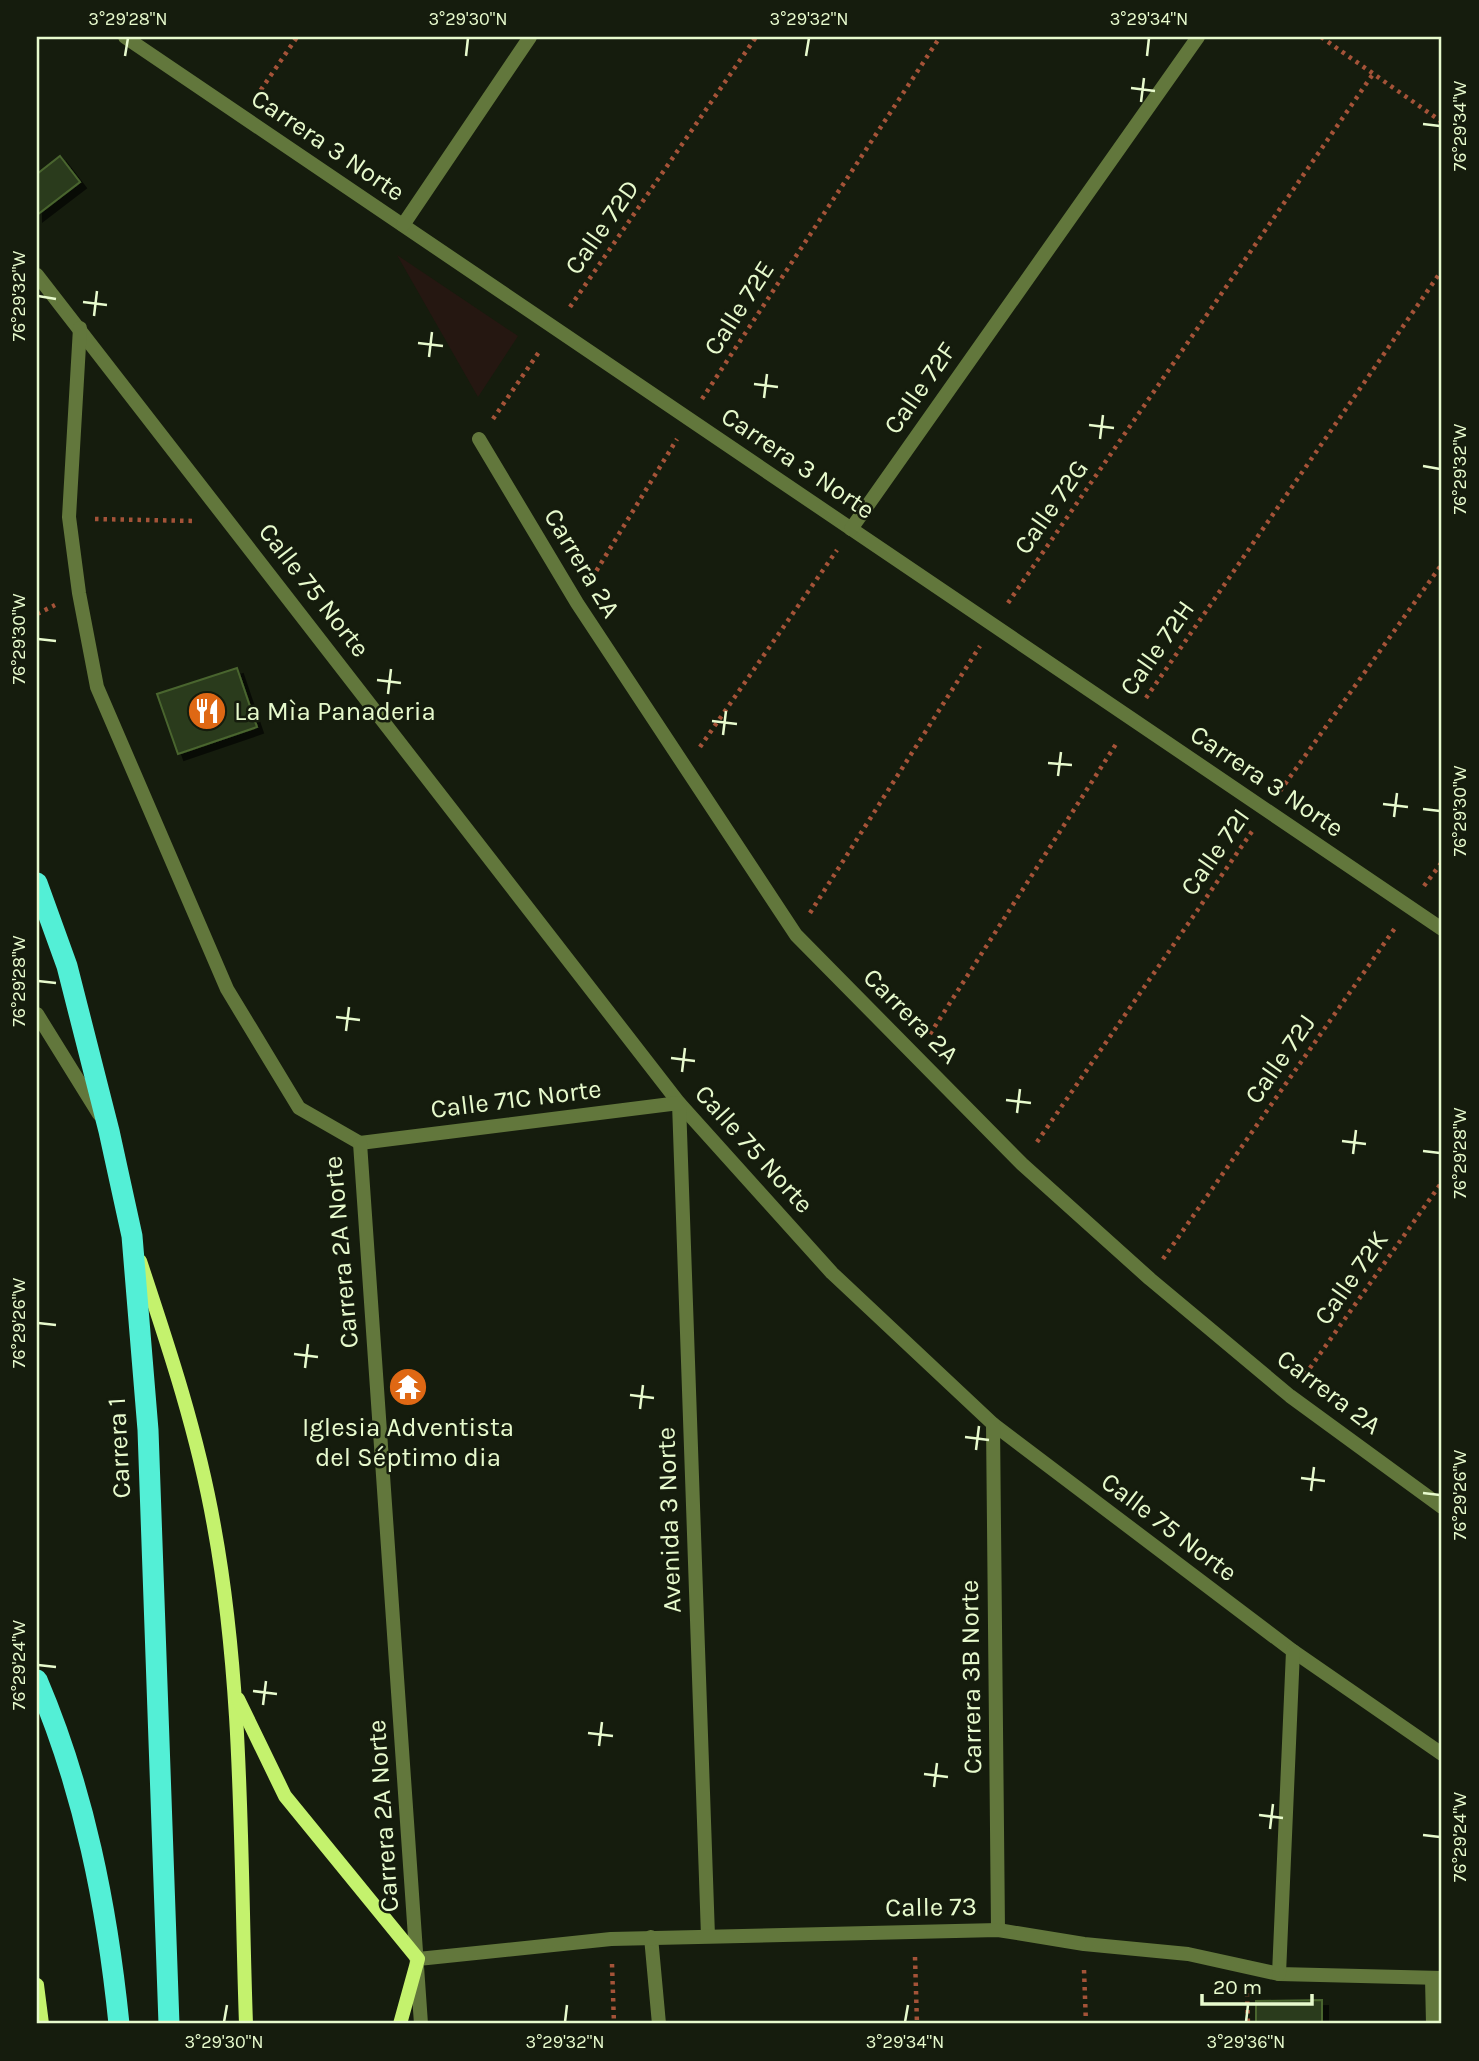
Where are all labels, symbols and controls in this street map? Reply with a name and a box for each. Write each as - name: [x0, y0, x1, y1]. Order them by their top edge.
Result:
- text: 3°29'28"N: [88, 8, 168, 30]
- text: 3°29'30"N: [428, 8, 508, 30]
- text: 3°29'32"N: [770, 8, 848, 30]
- text: 3°29'34"N: [1110, 8, 1188, 30]
- text: 76°29'34"W: [1449, 81, 1471, 171]
- street label: Carrera 3 Norte: [245, 82, 411, 208]
- street label: Calle 72D: [558, 174, 646, 280]
- text: 76°29'32"W: [8, 251, 30, 341]
- street label: Calle 72E: [697, 255, 781, 361]
- street label: Calle 72F: [877, 336, 963, 440]
- street label: Carrera 3 Norte: [715, 400, 881, 526]
- text: 76°29'32"W: [1449, 424, 1471, 514]
- street label: Calle 72G: [1007, 454, 1095, 560]
- street label: Carrera 2A: [537, 503, 627, 623]
- street label: Calle 75 Norte: [252, 517, 376, 663]
- text: 76°29'30"W: [8, 593, 30, 685]
- street label: Calle 72H: [1113, 594, 1201, 702]
- restaurant icon: La Mìa Panaderia: [186, 690, 228, 732]
- place label: La Mìa Panaderia: [234, 696, 436, 727]
- street label: Carrera 3 Norte: [1184, 718, 1350, 844]
- text: 76°29'30"W: [1449, 765, 1471, 857]
- street label: Calle 72I: [1174, 803, 1256, 901]
- text: 76°29'28"W: [8, 935, 30, 1027]
- street label: Carrera 2A: [857, 962, 965, 1070]
- street label: Calle 72J: [1238, 1008, 1322, 1110]
- street label: Calle 71C Norte: [429, 1073, 603, 1125]
- street label: Calle 75 Norte: [688, 1078, 820, 1220]
- text: 76°29'28"W: [1449, 1107, 1471, 1199]
- street label: Carrera 2A Norte: [317, 1155, 365, 1349]
- street label: Calle 72K: [1308, 1225, 1395, 1331]
- text: 76°29'26"W: [8, 1278, 30, 1368]
- street label: Carrera 2A: [1271, 1343, 1387, 1441]
- temple icon: Iglesia Adventista del Séptimo dia: [387, 1366, 429, 1408]
- street label: Carrera 1: [101, 1397, 137, 1499]
- place label: Iglesia Adventista del Séptimo dia: [302, 1412, 514, 1473]
- street label: Avenida 3 Norte: [650, 1426, 688, 1614]
- text: 76°29'26"W: [1449, 1450, 1471, 1540]
- street label: Calle 75 Norte: [1095, 1466, 1243, 1588]
- street label: Carrera 3B Norte: [954, 1579, 988, 1775]
- text: 76°29'24"W: [8, 1620, 30, 1710]
- street label: Carrera 2A Norte: [361, 1719, 405, 1913]
- text: 76°29'24"W: [1449, 1792, 1471, 1882]
- street label: Calle 73: [885, 1891, 977, 1923]
- scale bar: [1202, 1963, 1313, 2007]
- text: 20 m: [1213, 1975, 1262, 1999]
- text: 3°29'30"N: [184, 2031, 264, 2053]
- text: 3°29'32"N: [526, 2031, 604, 2053]
- text: 3°29'34"N: [866, 2031, 944, 2053]
- text: 3°29'36"N: [1207, 2031, 1285, 2053]

